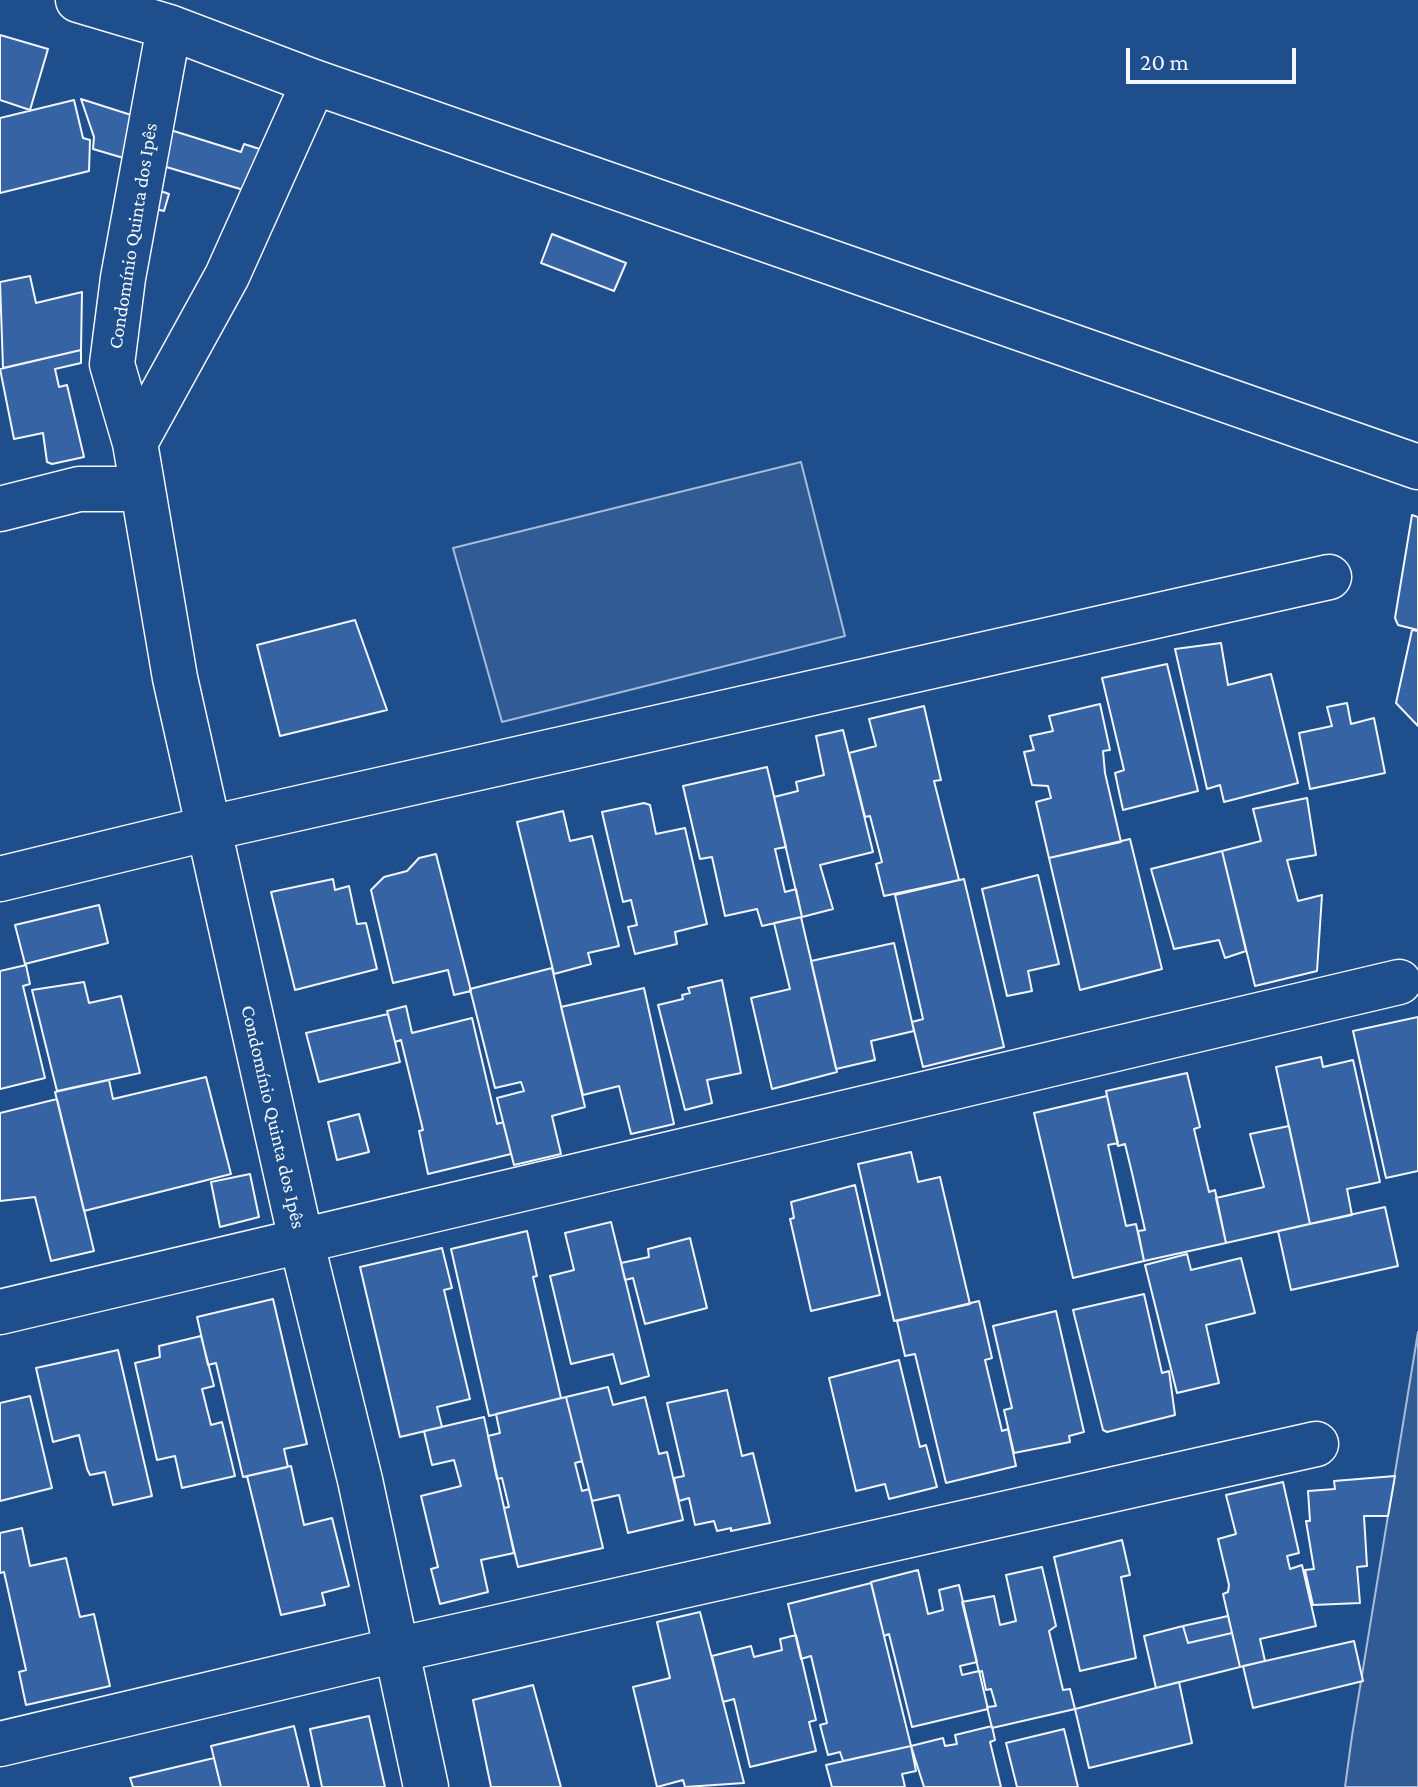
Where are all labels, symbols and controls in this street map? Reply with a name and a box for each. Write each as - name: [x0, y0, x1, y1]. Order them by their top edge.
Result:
- scale bar: [1130, 32, 1300, 82]
- text: 20 m: [1140, 48, 1189, 75]
- street label: Condomínio Quinta dos Ipês: [103, 121, 163, 351]
- street label: Condomínio Quinta dos Ipês: [236, 1003, 310, 1231]

